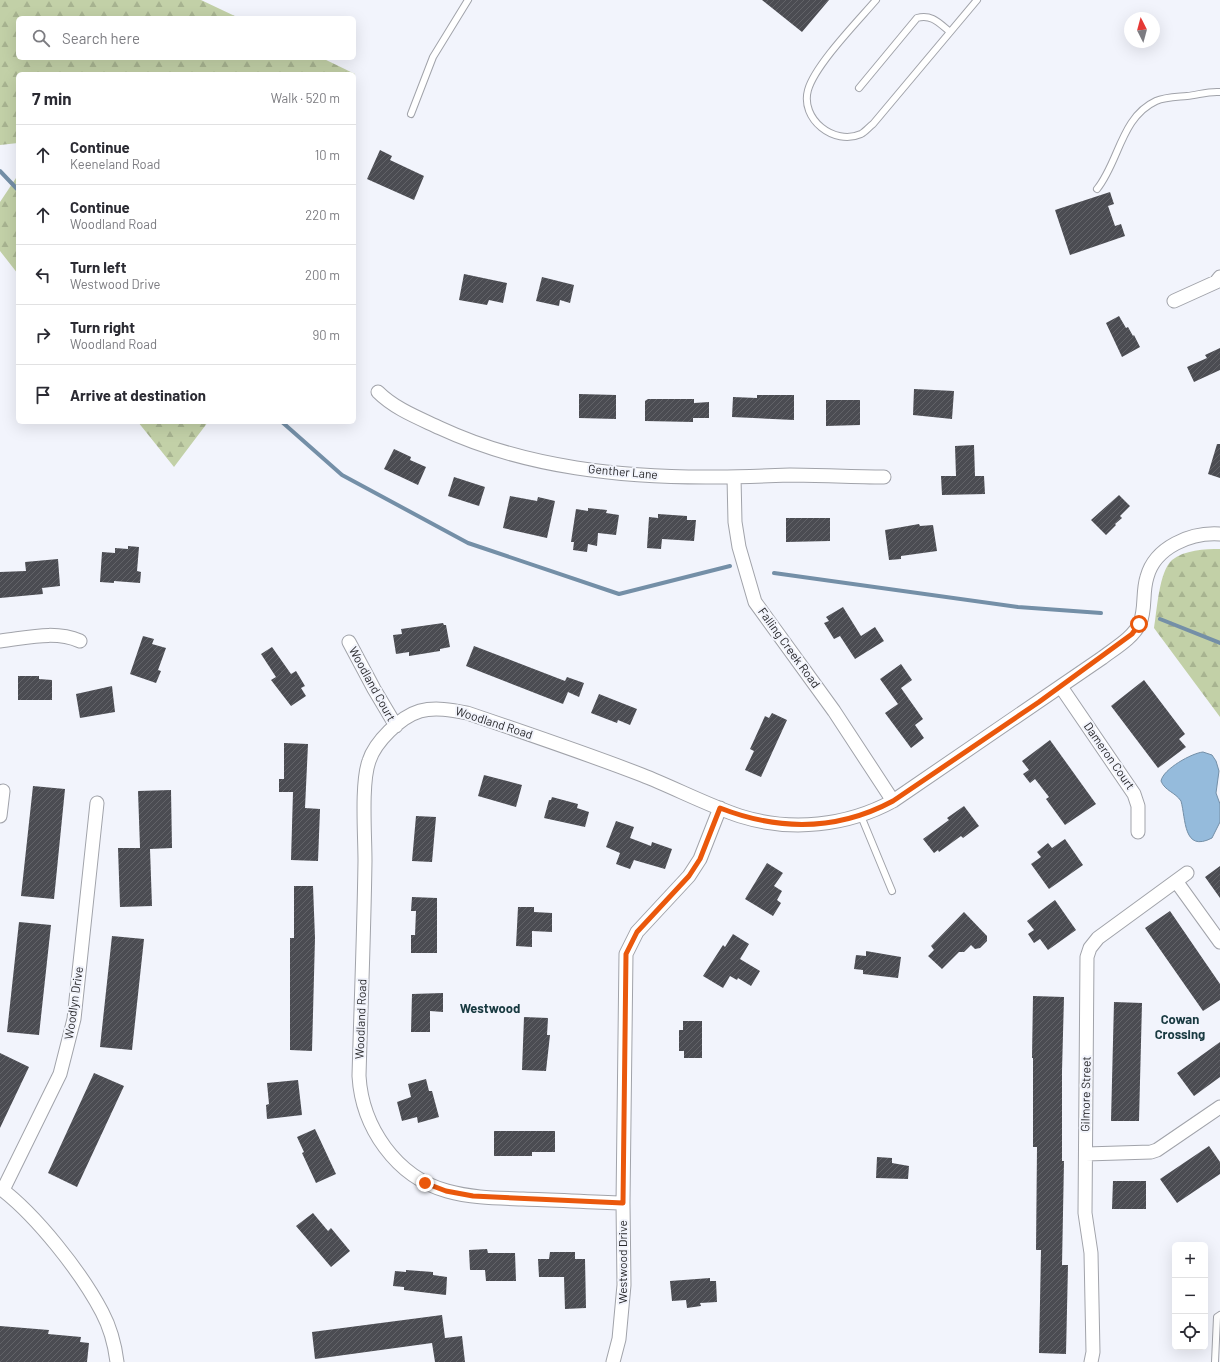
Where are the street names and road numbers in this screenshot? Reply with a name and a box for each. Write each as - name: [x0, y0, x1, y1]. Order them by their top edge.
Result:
- street label: Genther Lane: [588, 461, 658, 481]
- street label: Falling Creek Road: [756, 605, 824, 690]
- street label: Woodland Court: [347, 644, 399, 723]
- street label: Woodland Road: [454, 703, 535, 741]
- street label: Dameron Court: [1082, 719, 1138, 792]
- street label: Woodlyn Drive: [61, 966, 85, 1040]
- street label: Woodland Road: [352, 979, 368, 1059]
- street label: Gilmore Street: [1077, 1056, 1093, 1132]
- street label: Westwood Drive: [615, 1220, 629, 1304]

